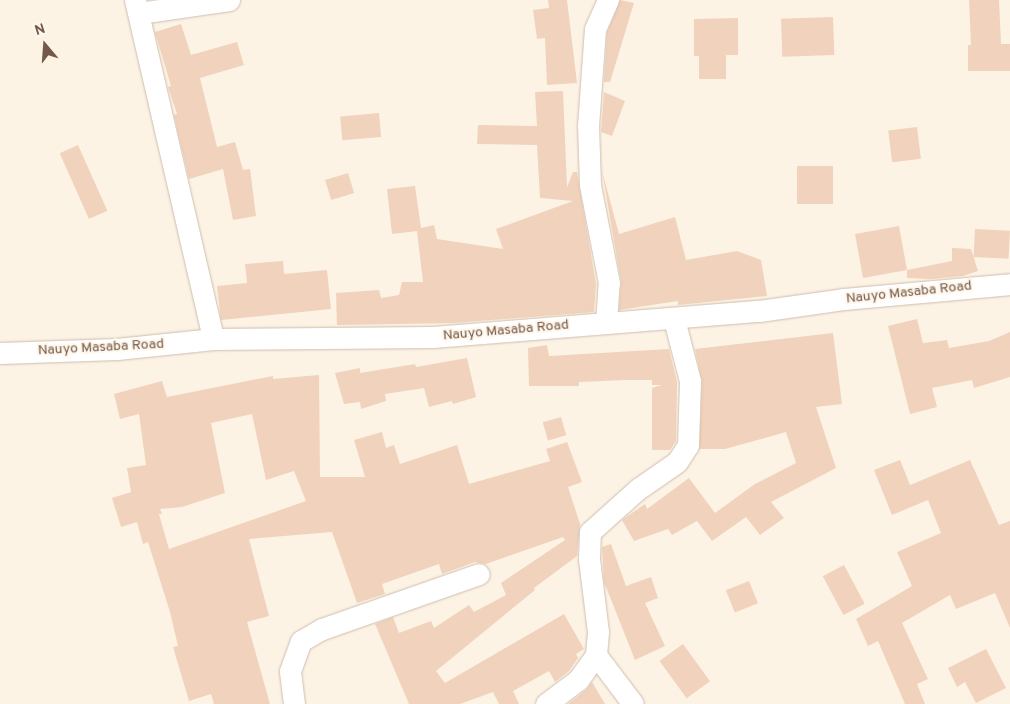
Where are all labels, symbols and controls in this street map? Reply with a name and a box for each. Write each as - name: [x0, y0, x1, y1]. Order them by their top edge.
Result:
- north arrow: [20, 20, 70, 70]
- text: N: [33, 21, 48, 40]
- street label: Nauyo Masaba Road: [845, 278, 973, 308]
- street label: Nauyo Masaba Road: [442, 317, 570, 345]
- street label: Nauyo Masaba Road: [37, 336, 165, 360]

